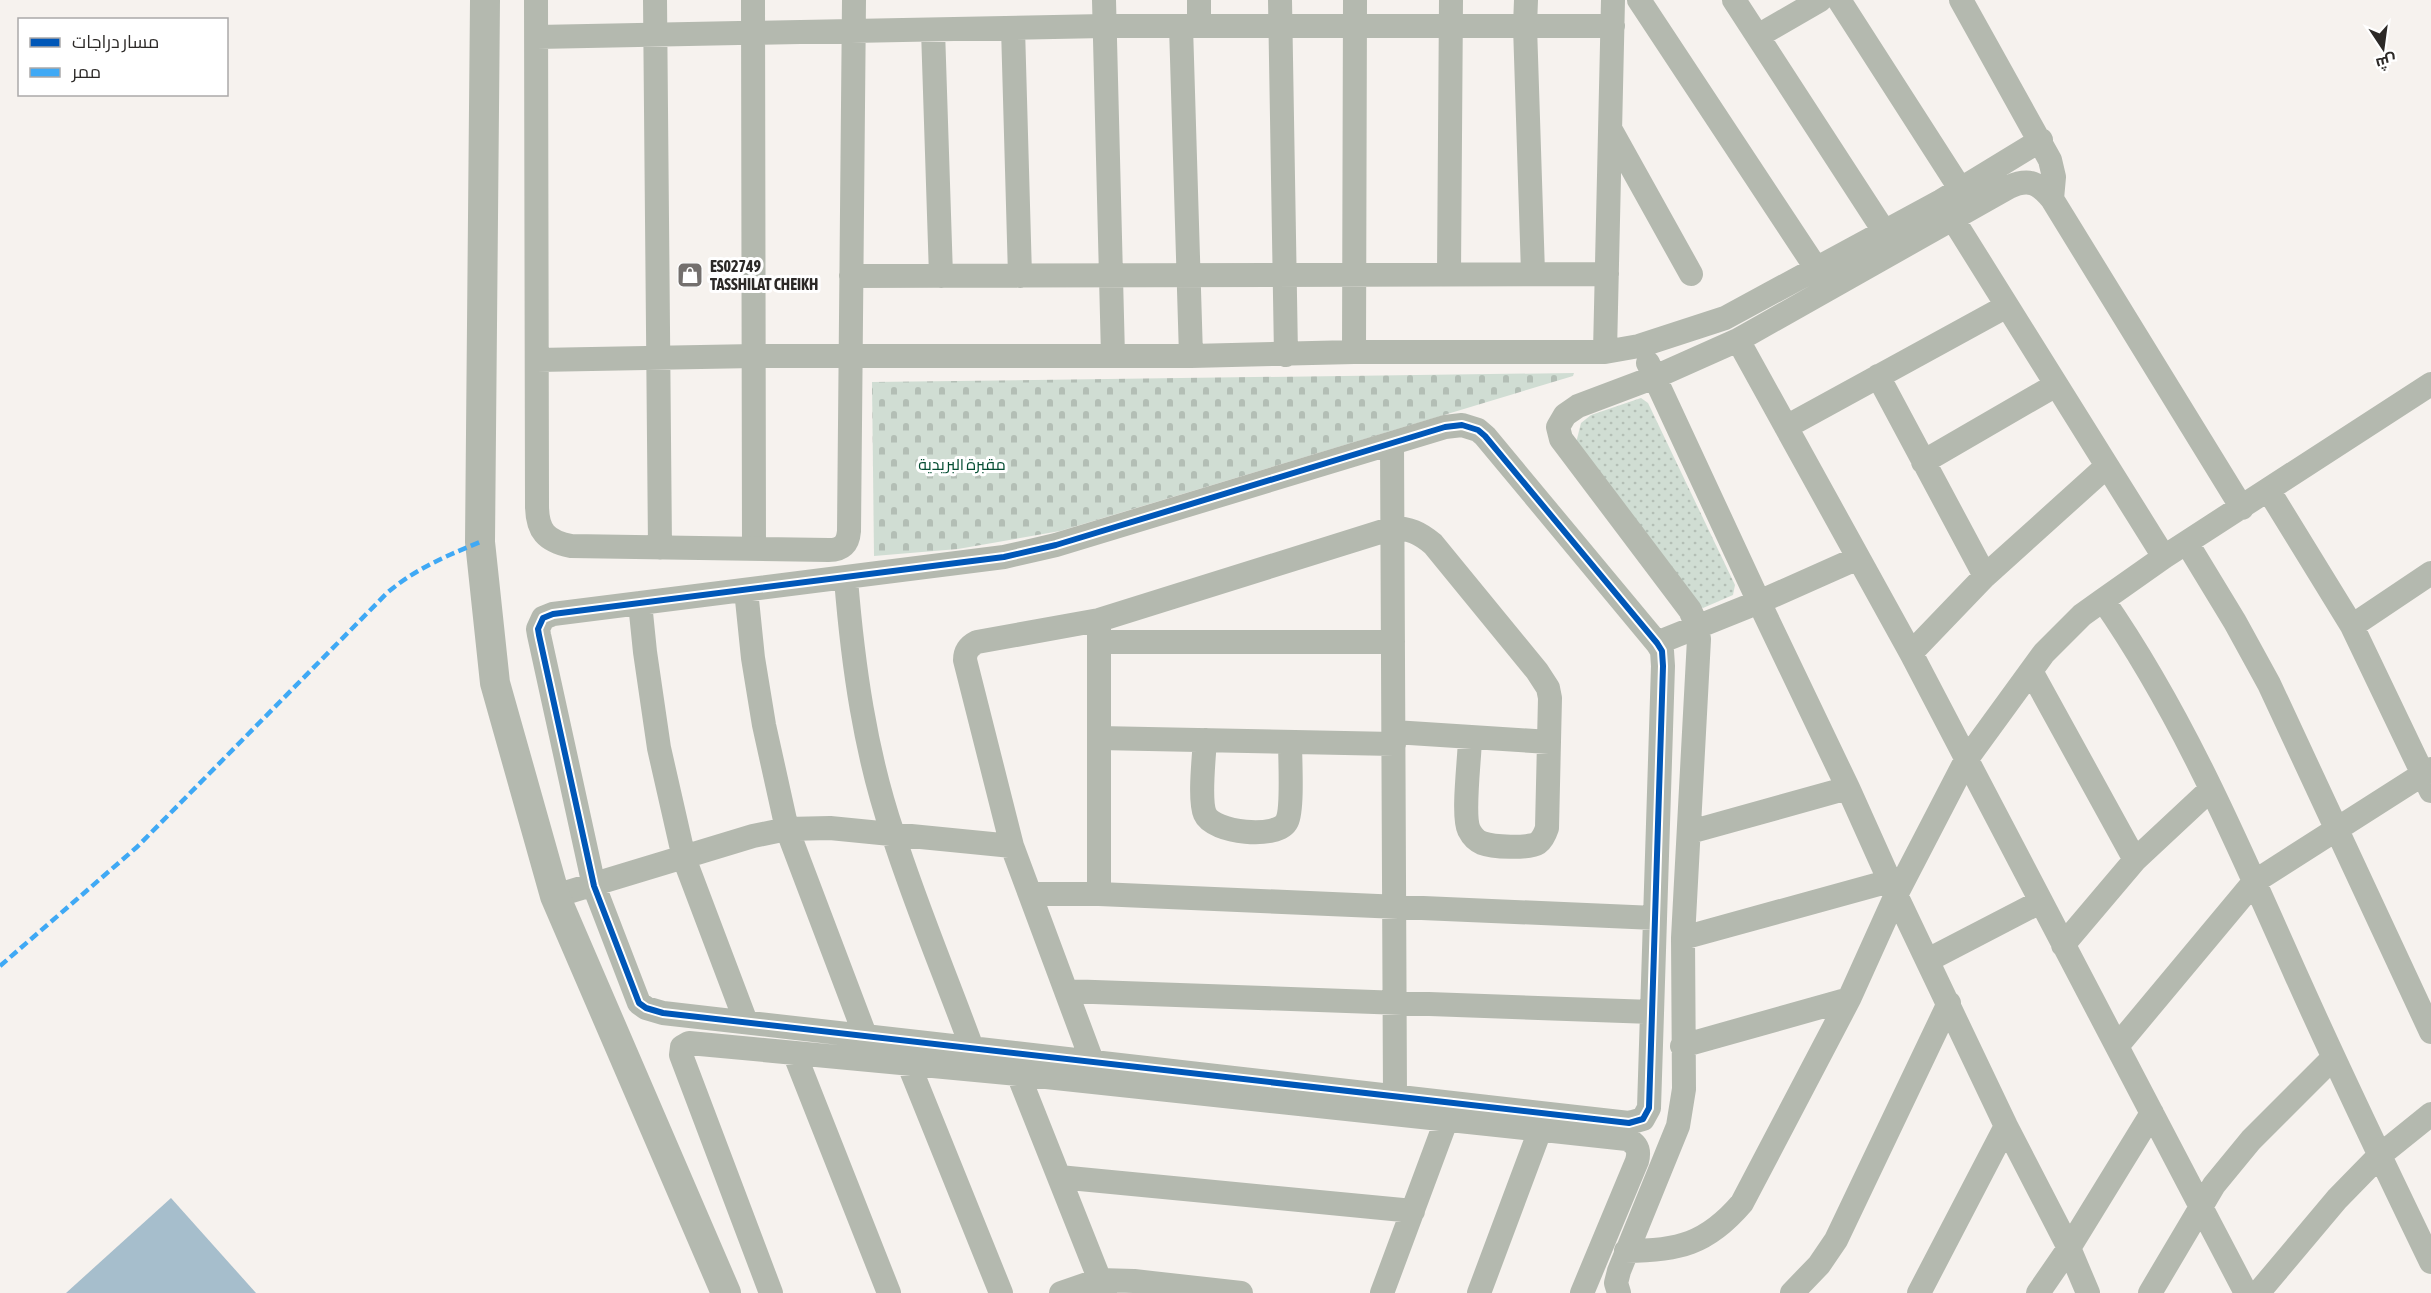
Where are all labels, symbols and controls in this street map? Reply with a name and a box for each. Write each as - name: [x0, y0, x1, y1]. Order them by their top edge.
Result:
- legend: [18, 18, 228, 96]
- north arrow: [2353, 18, 2413, 78]
- text: مسار دراجات: [72, 31, 159, 53]
- text: ش: [2374, 51, 2398, 74]
- text: ممر: [71, 61, 101, 83]
- place label: ES02749 TASSHILAT CHEIKH: [710, 257, 818, 293]
- shop icon: ES02749 TASSHILAT CHEIKH: [675, 260, 705, 290]
- park label: مقبرة البريدية: [918, 455, 1006, 474]

